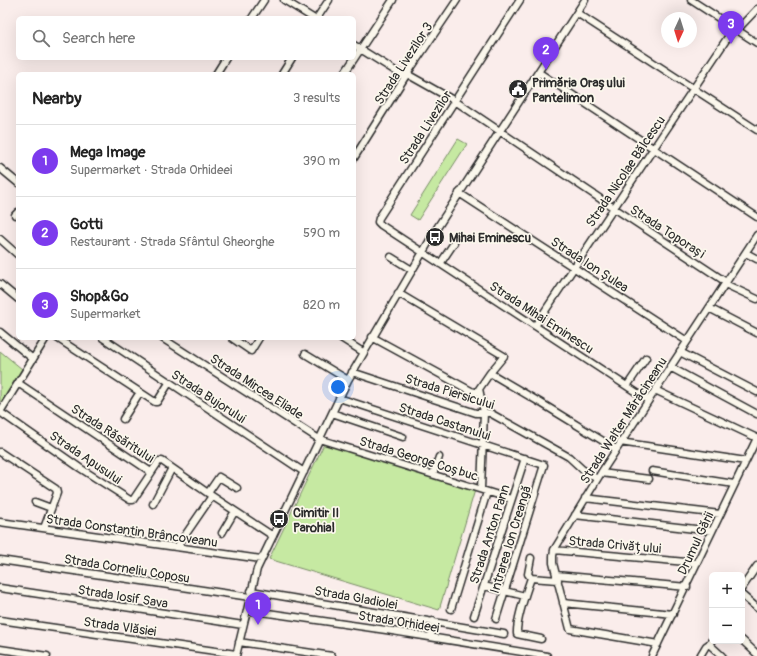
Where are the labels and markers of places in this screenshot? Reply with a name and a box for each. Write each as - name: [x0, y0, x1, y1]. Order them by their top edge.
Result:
- pin: 3: [718, 11, 744, 44]
- pin: 2: [533, 37, 559, 70]
- place label: Primăria Orașului Pantelimon: [532, 75, 626, 106]
- public building icon: Primăria Orașului Pantelimon: [507, 78, 529, 100]
- bus stop icon: Mihai Eminescu: [424, 226, 446, 248]
- place label: Mihai Eminescu: [449, 230, 532, 246]
- place label: Cimitir II Parohial: [293, 505, 339, 536]
- bus stop icon: Cimitir II Parohial: [268, 508, 290, 530]
- pin: 1: [245, 592, 271, 625]

